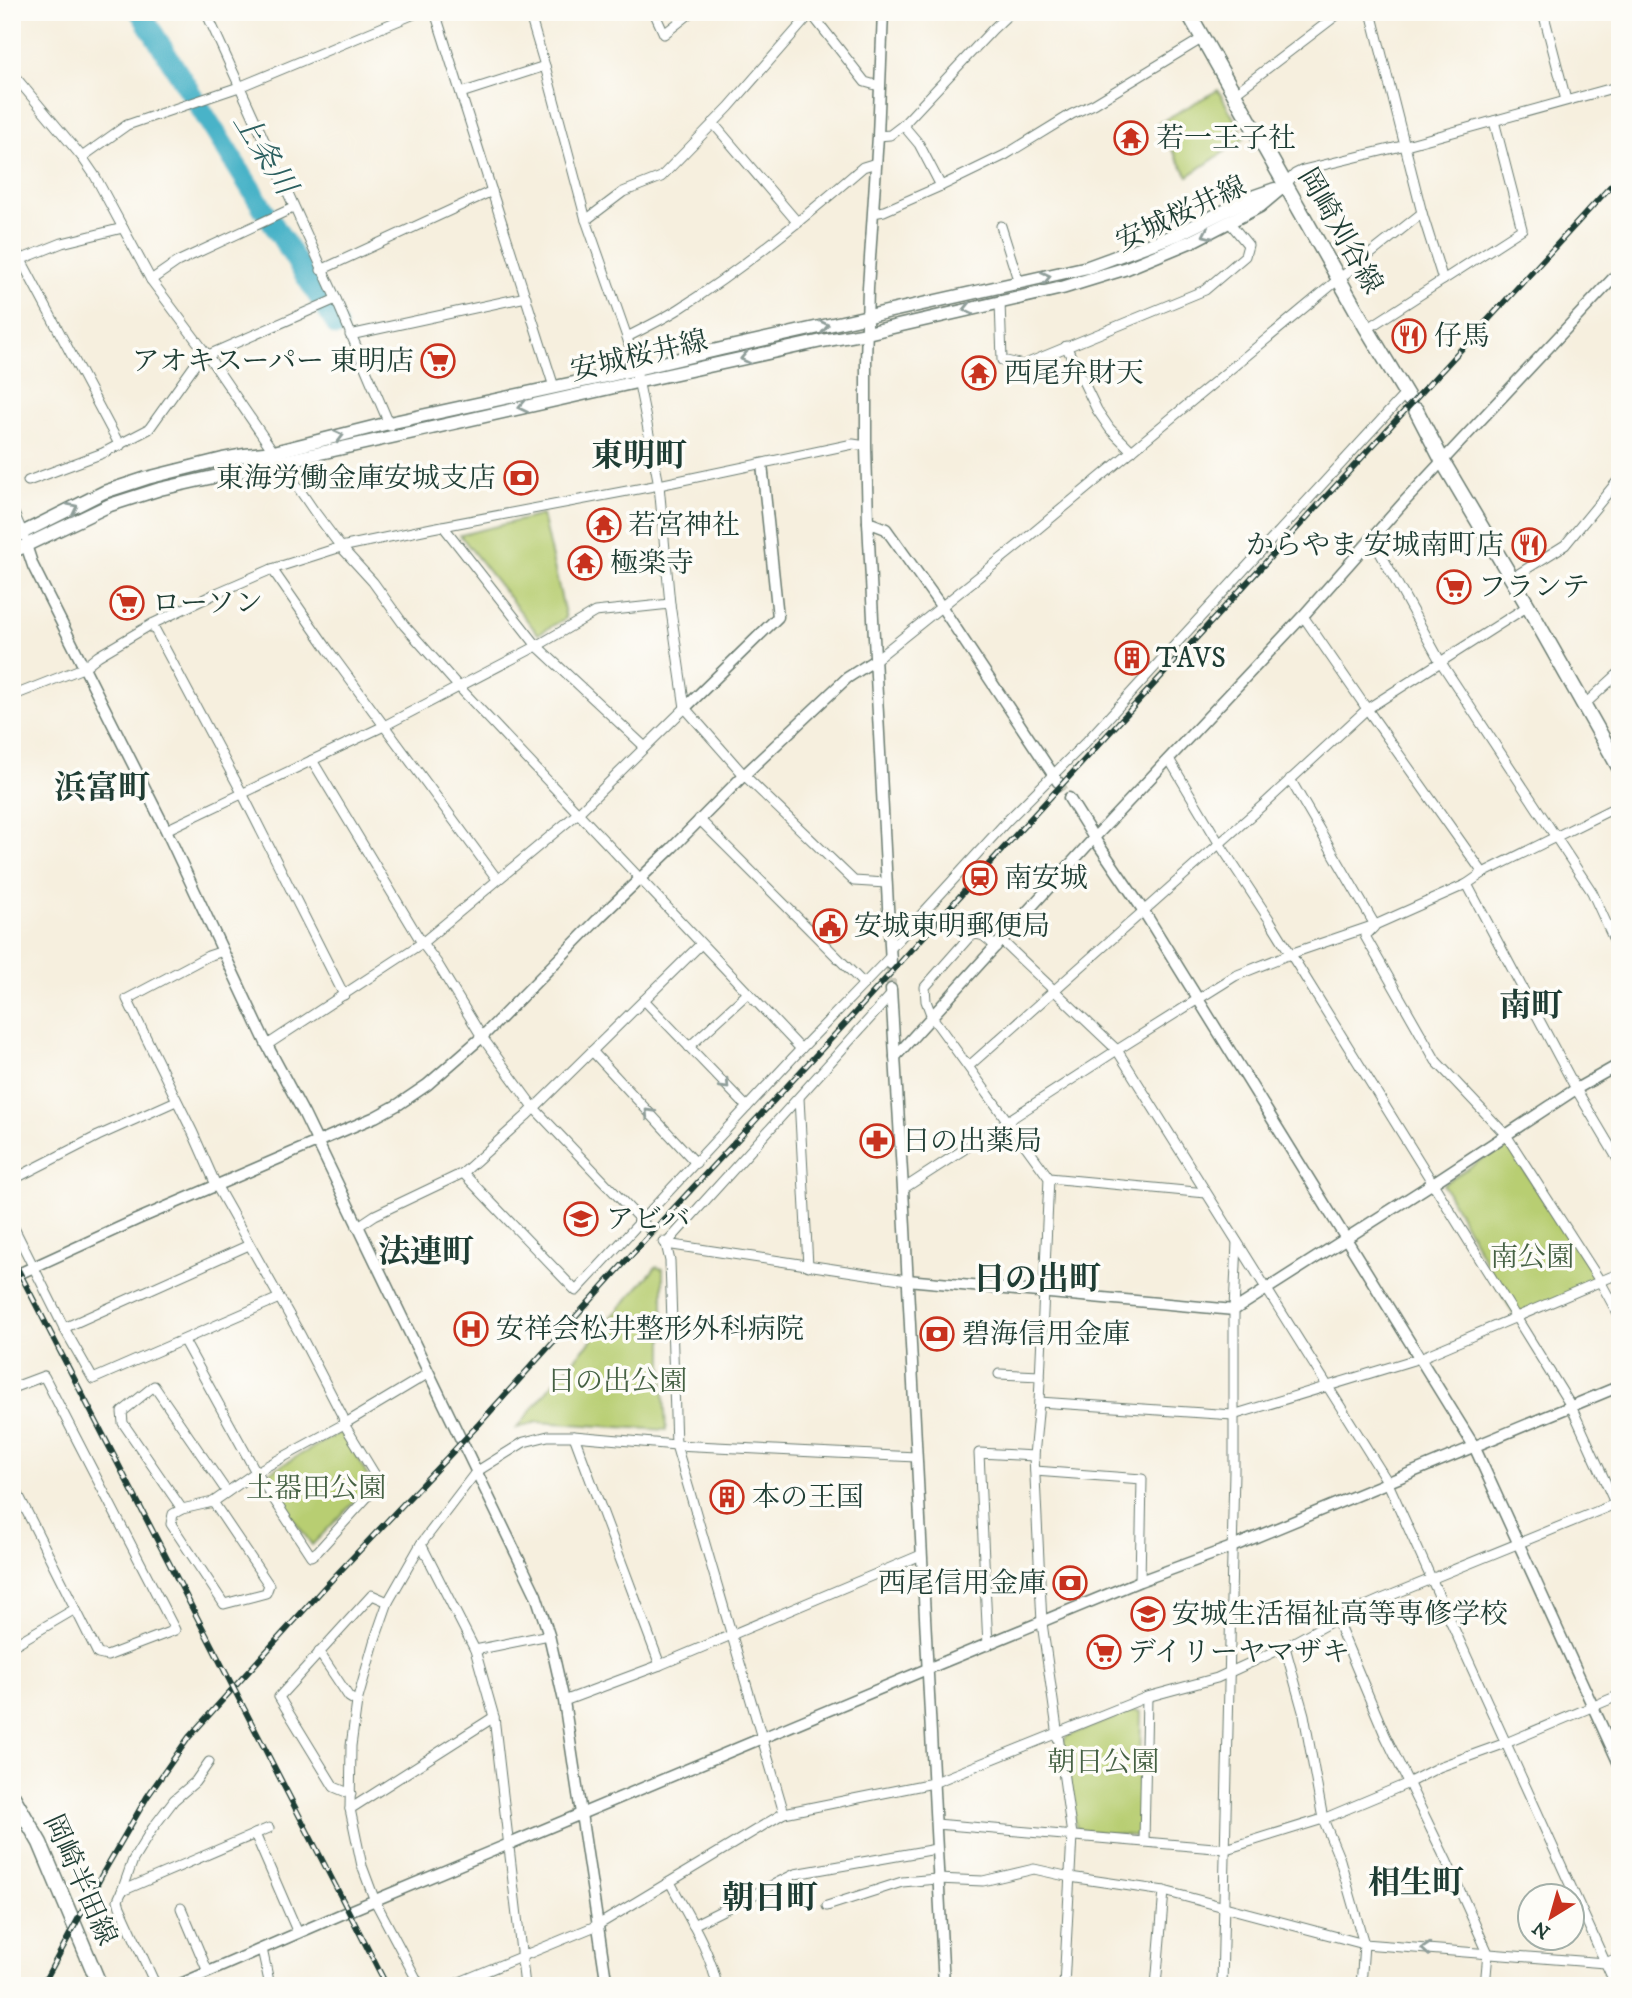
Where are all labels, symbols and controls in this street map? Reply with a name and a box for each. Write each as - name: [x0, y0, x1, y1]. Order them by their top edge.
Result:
- water label: 上条川: [224, 106, 305, 205]
- temple icon: 若一王子社: [1112, 119, 1150, 157]
- place label: 若一王子社: [1156, 121, 1296, 156]
- street label: 岡崎刈谷線: [1290, 162, 1390, 300]
- street label: 安城桜井線: [1110, 169, 1252, 259]
- one-way arrow: [1202, 226, 1214, 240]
- one-way arrow: [1040, 271, 1052, 285]
- one-way arrow: [962, 301, 974, 316]
- restaurant icon: 仔馬: [1390, 317, 1428, 355]
- place label: 仔馬: [1434, 319, 1490, 354]
- one-way arrow: [818, 320, 830, 335]
- street label: 安城桜井線: [567, 323, 711, 389]
- supermarket icon: アオキスーパー 東明店: [419, 342, 457, 380]
- place label: アオキスーパー 東明店: [132, 344, 414, 379]
- one-way arrow: [739, 349, 751, 364]
- temple icon: 西尾弁財天: [960, 354, 998, 392]
- place label: 西尾弁財天: [1004, 356, 1144, 391]
- one-way arrow: [517, 399, 529, 414]
- one-way arrow: [333, 430, 345, 444]
- district label: 東明町: [591, 437, 687, 477]
- bank icon: 東海労働金庫安城支店: [502, 459, 540, 497]
- place label: 東海労働金庫安城支店: [216, 461, 496, 496]
- one-way arrow: [66, 502, 78, 516]
- temple icon: 若宮神社: [585, 506, 623, 544]
- place label: 若宮神社: [628, 508, 740, 543]
- restaurant icon: からやま 安城南町店: [1510, 526, 1548, 564]
- place label: からやま 安城南町店: [1246, 528, 1504, 563]
- temple icon: 極楽寺: [566, 544, 604, 582]
- place label: 極楽寺: [610, 546, 694, 581]
- supermarket icon: フランテ: [1435, 568, 1473, 606]
- place label: フランテ: [1478, 570, 1590, 605]
- supermarket icon: ローソン: [108, 584, 146, 622]
- place label: ローソン: [152, 586, 263, 621]
- building icon: TAVS: [1113, 639, 1151, 677]
- place label: TAVS: [1156, 641, 1226, 676]
- district label: 浜富町: [54, 769, 150, 809]
- station icon: 南安城: [961, 859, 999, 897]
- place label: 南安城: [1004, 861, 1088, 896]
- public building icon: 安城東明郵便局: [811, 907, 849, 945]
- place label: 安城東明郵便局: [854, 909, 1050, 944]
- district label: 南町: [1499, 987, 1563, 1027]
- one-way arrow: [717, 1077, 730, 1090]
- one-way arrow: [645, 1108, 658, 1121]
- pharmacy icon: 日の出薬局: [858, 1122, 896, 1160]
- place label: 日の出薬局: [902, 1124, 1042, 1159]
- school or university icon: アビバ: [562, 1200, 600, 1238]
- place label: アビバ: [606, 1202, 690, 1237]
- district label: 法連町: [378, 1233, 474, 1273]
- park label: 南公園: [1490, 1240, 1574, 1275]
- district label: 日の出町: [973, 1260, 1101, 1300]
- hospital icon: 安祥会松井整形外科病院: [452, 1310, 490, 1348]
- place label: 安祥会松井整形外科病院: [496, 1312, 804, 1347]
- bank icon: 碧海信用金庫: [918, 1315, 956, 1353]
- place label: 碧海信用金庫: [962, 1317, 1130, 1352]
- park label: 日の出公園: [547, 1364, 687, 1399]
- park label: 土器田公園: [246, 1471, 386, 1506]
- building icon: 本の王国: [708, 1478, 746, 1516]
- place label: 本の王国: [752, 1480, 864, 1515]
- bank icon: 西尾信用金庫: [1051, 1564, 1089, 1602]
- place label: 西尾信用金庫: [878, 1566, 1046, 1601]
- school or university icon: 安城生活福祉高等専修学校: [1129, 1595, 1167, 1633]
- place label: 安城生活福祉高等専修学校: [1172, 1597, 1508, 1632]
- supermarket icon: デイリーヤマザキ: [1085, 1633, 1123, 1671]
- place label: デイリーヤマザキ: [1128, 1635, 1350, 1670]
- park label: 朝日公園: [1047, 1745, 1159, 1780]
- street label: 岡崎半田線: [36, 1809, 124, 1951]
- district label: 相生町: [1368, 1864, 1464, 1904]
- district label: 朝日町: [722, 1879, 818, 1919]
- north arrow: [1516, 1882, 1586, 1952]
- text: N: [1528, 1915, 1555, 1943]
- one-way arrow: [1420, 1941, 1431, 1956]

